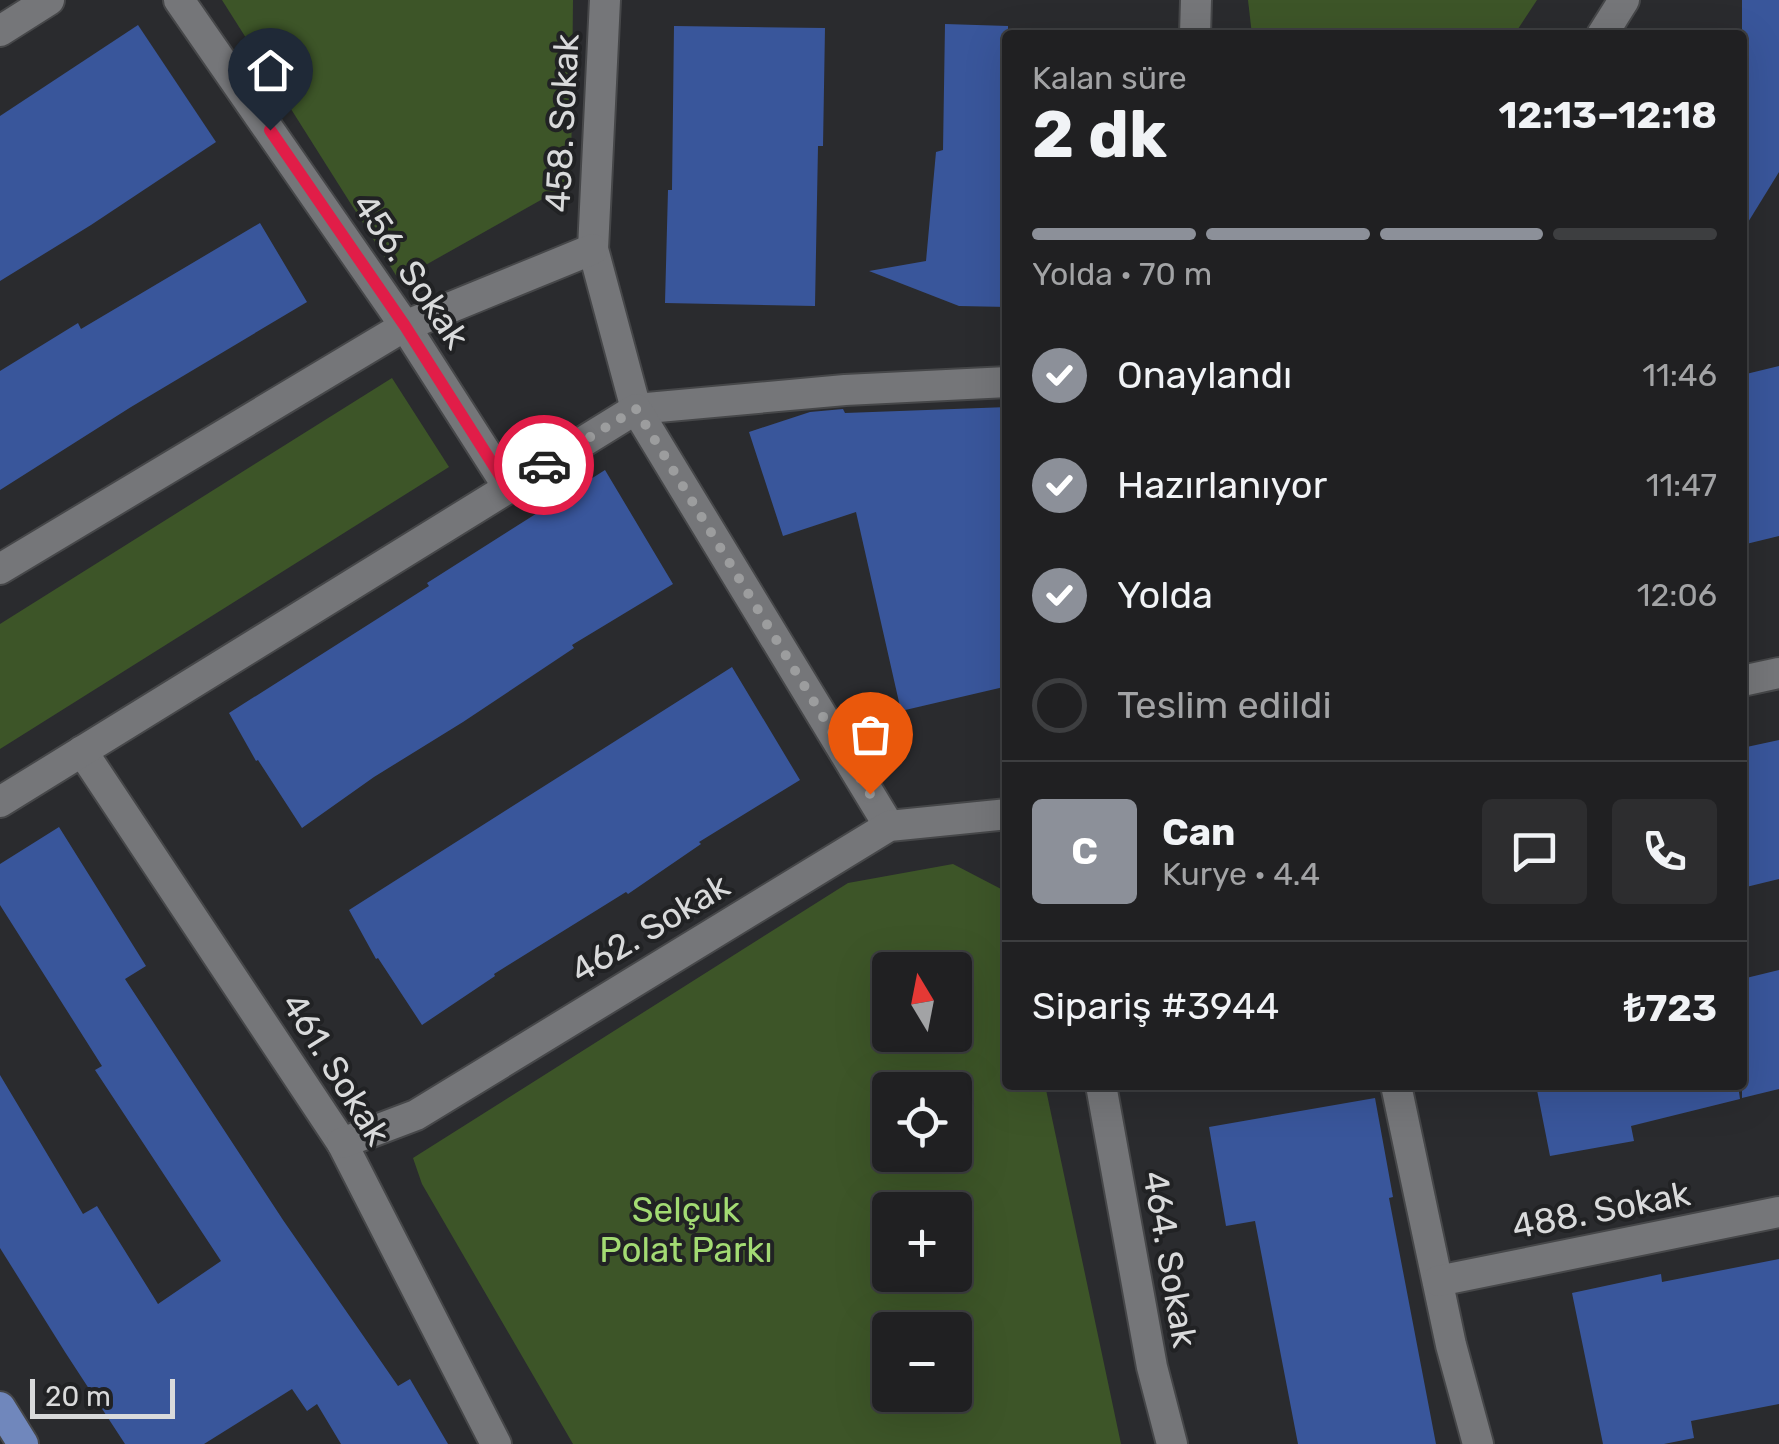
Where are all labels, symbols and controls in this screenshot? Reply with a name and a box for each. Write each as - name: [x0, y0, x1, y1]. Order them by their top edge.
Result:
- pin: [228, 28, 313, 131]
- street label: 458. Sokak: [536, 33, 588, 213]
- icon: home: [243, 43, 298, 98]
- text: Kalan süre: [1032, 59, 1187, 97]
- text: 12:13–12:18: [1499, 92, 1717, 138]
- text: 2 dk: [1032, 96, 1167, 173]
- street label: 456. Sokak: [344, 185, 478, 357]
- text: Yolda · 70 m: [1032, 255, 1212, 293]
- icon: check: [1032, 348, 1087, 403]
- text: Onaylandı: [1117, 352, 1292, 398]
- text: 11:46: [1642, 356, 1717, 394]
- courier: [494, 415, 594, 515]
- icon: car: [517, 438, 572, 493]
- icon: check: [1032, 458, 1087, 513]
- text: Hazırlanıyor: [1117, 462, 1327, 508]
- text: 11:47: [1646, 466, 1717, 504]
- icon: check: [1032, 568, 1087, 623]
- text: Yolda: [1117, 572, 1213, 618]
- text: 12:06: [1637, 576, 1717, 614]
- text: Teslim edildi: [1117, 682, 1332, 728]
- pin: [828, 692, 913, 795]
- icon: bag: [843, 707, 898, 762]
- button: chat: [1482, 799, 1587, 904]
- button: phone: [1612, 799, 1717, 904]
- text: Can: [1162, 809, 1236, 855]
- text: C: [1071, 828, 1098, 874]
- text: Kurye · 4.4: [1162, 855, 1320, 893]
- street label: 462. Sokak: [563, 864, 737, 992]
- north arrow: [872, 952, 972, 1052]
- map controls: [872, 952, 972, 1412]
- text: Sipariş #3944: [1032, 983, 1279, 1029]
- street label: 461. Sokak: [273, 985, 399, 1153]
- text: ₺723: [1624, 985, 1717, 1031]
- button: locate: [872, 1072, 972, 1172]
- street label: 464. Sokak: [1134, 1168, 1206, 1350]
- street label: 488. Sokak: [1509, 1172, 1693, 1248]
- park label: Selçuk Polat Parkı: [599, 1189, 773, 1271]
- button: +: [872, 1192, 972, 1292]
- button: −: [872, 1312, 972, 1412]
- scale bar: [30, 1374, 175, 1418]
- text: 20 m: [45, 1380, 111, 1413]

